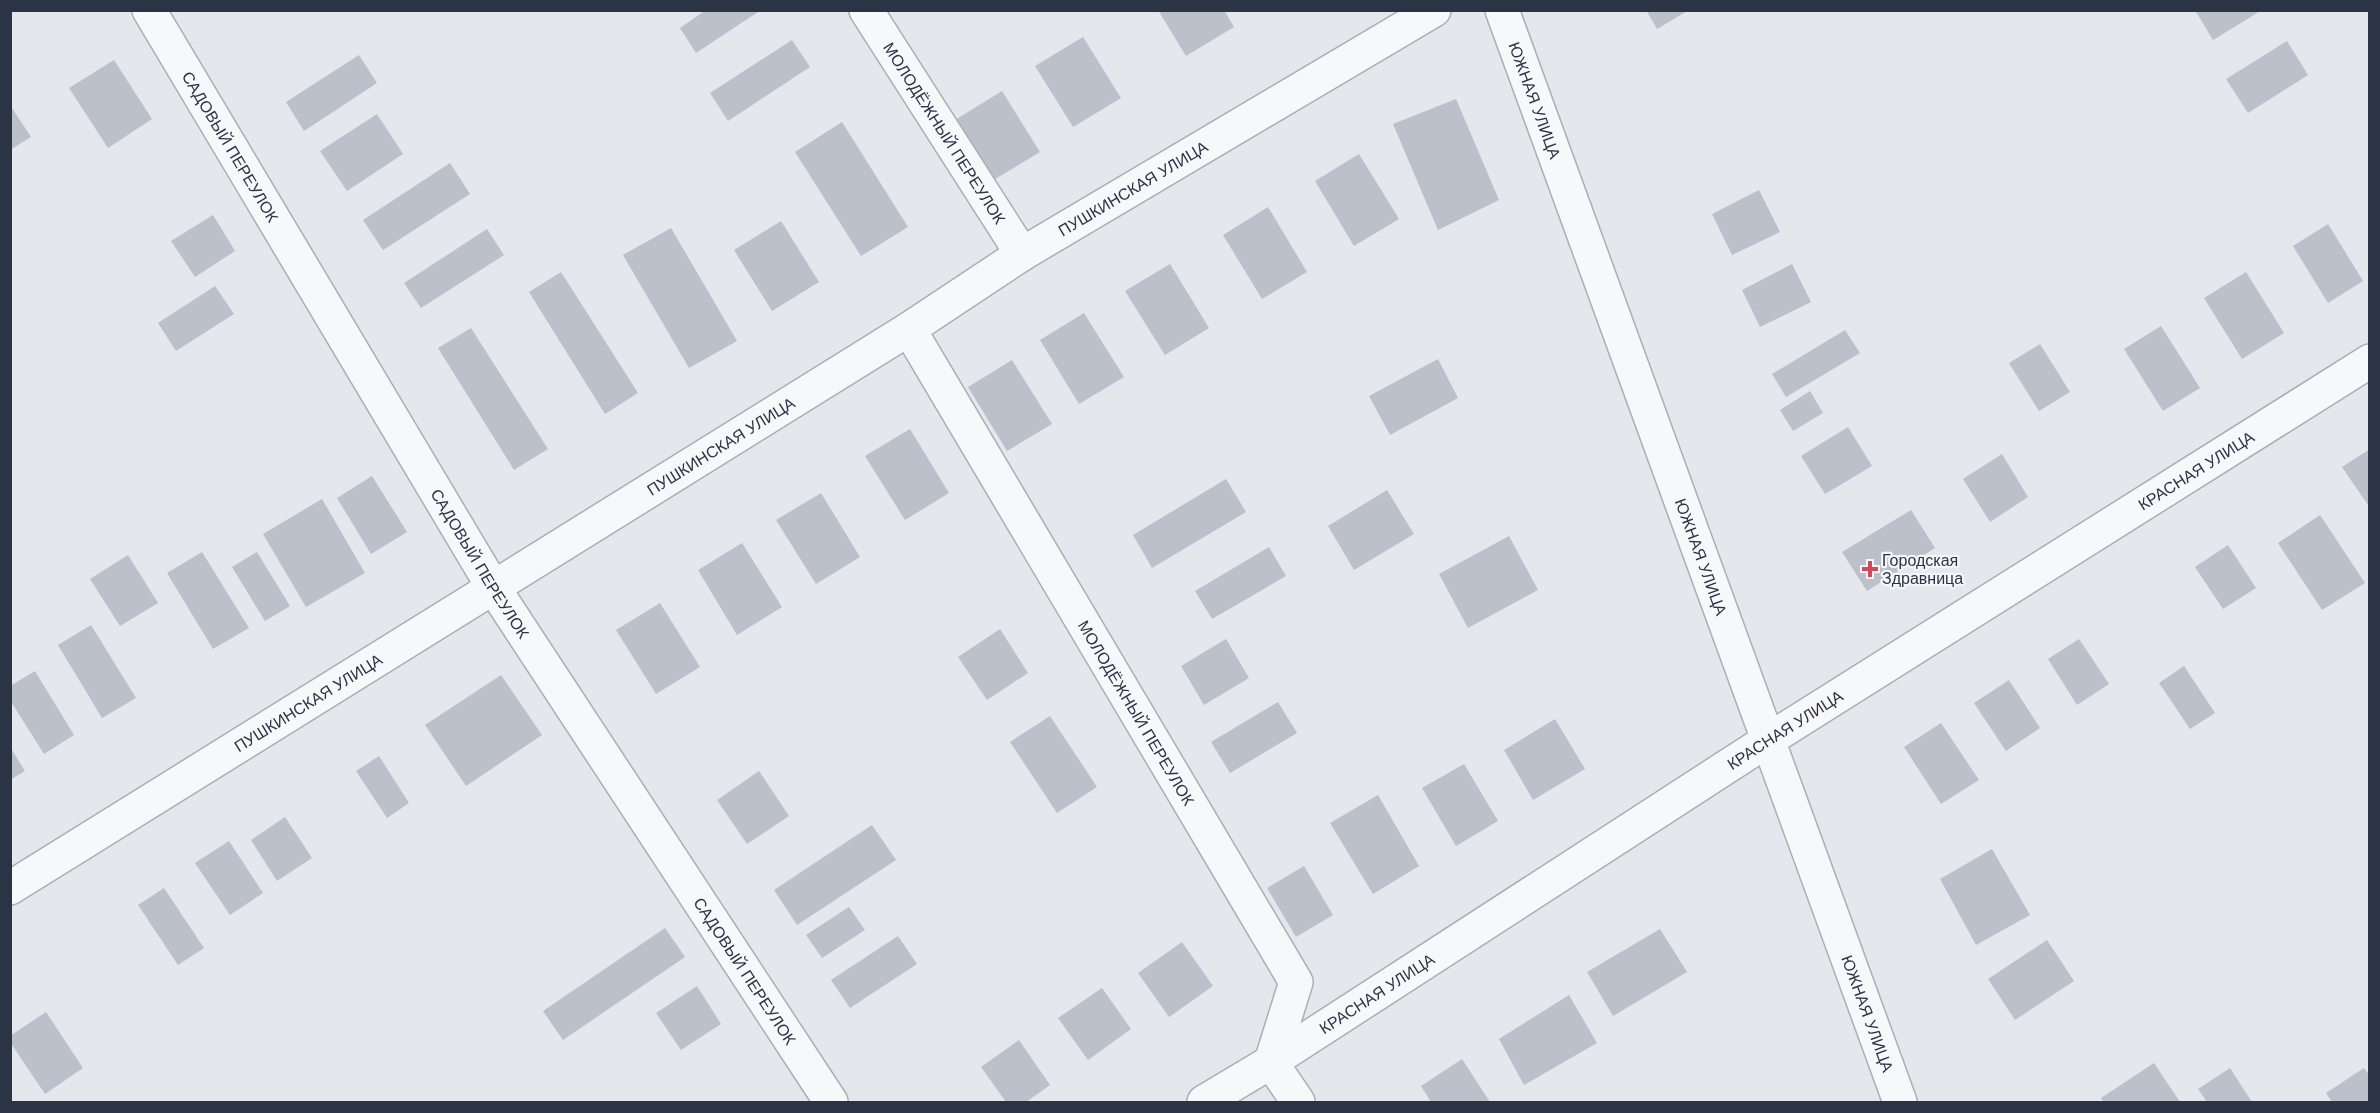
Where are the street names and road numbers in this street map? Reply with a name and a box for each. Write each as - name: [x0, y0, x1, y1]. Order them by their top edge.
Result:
- street label: МОЛОДЁЖНЫЙ ПЕРЕУЛОК: [880, 39, 1009, 227]
- street label: ЮЖНАЯ УЛИЦА: [1506, 40, 1564, 161]
- street label: САДОВЫЙ ПЕРЕУЛОК: [179, 68, 282, 225]
- street label: ПУШКИНСКАЯ УЛИЦА: [1055, 137, 1211, 239]
- street label: ПУШКИНСКАЯ УЛИЦА: [644, 394, 798, 498]
- street label: КРАСНАЯ УЛИЦА: [2135, 428, 2257, 513]
- street label: САДОВЫЙ ПЕРЕУЛОК: [428, 486, 533, 642]
- street label: ЮЖНАЯ УЛИЦА: [1672, 496, 1730, 618]
- street label: МОЛОДЁЖНЫЙ ПЕРЕУЛОК: [1075, 617, 1198, 809]
- street label: ПУШКИНСКАЯ УЛИЦА: [231, 650, 385, 755]
- street label: КРАСНАЯ УЛИЦА: [1724, 687, 1846, 773]
- street label: САДОВЫЙ ПЕРЕУЛОК: [691, 894, 800, 1048]
- street label: КРАСНАЯ УЛИЦА: [1316, 950, 1438, 1037]
- street label: ЮЖНАЯ УЛИЦА: [1839, 953, 1897, 1074]

